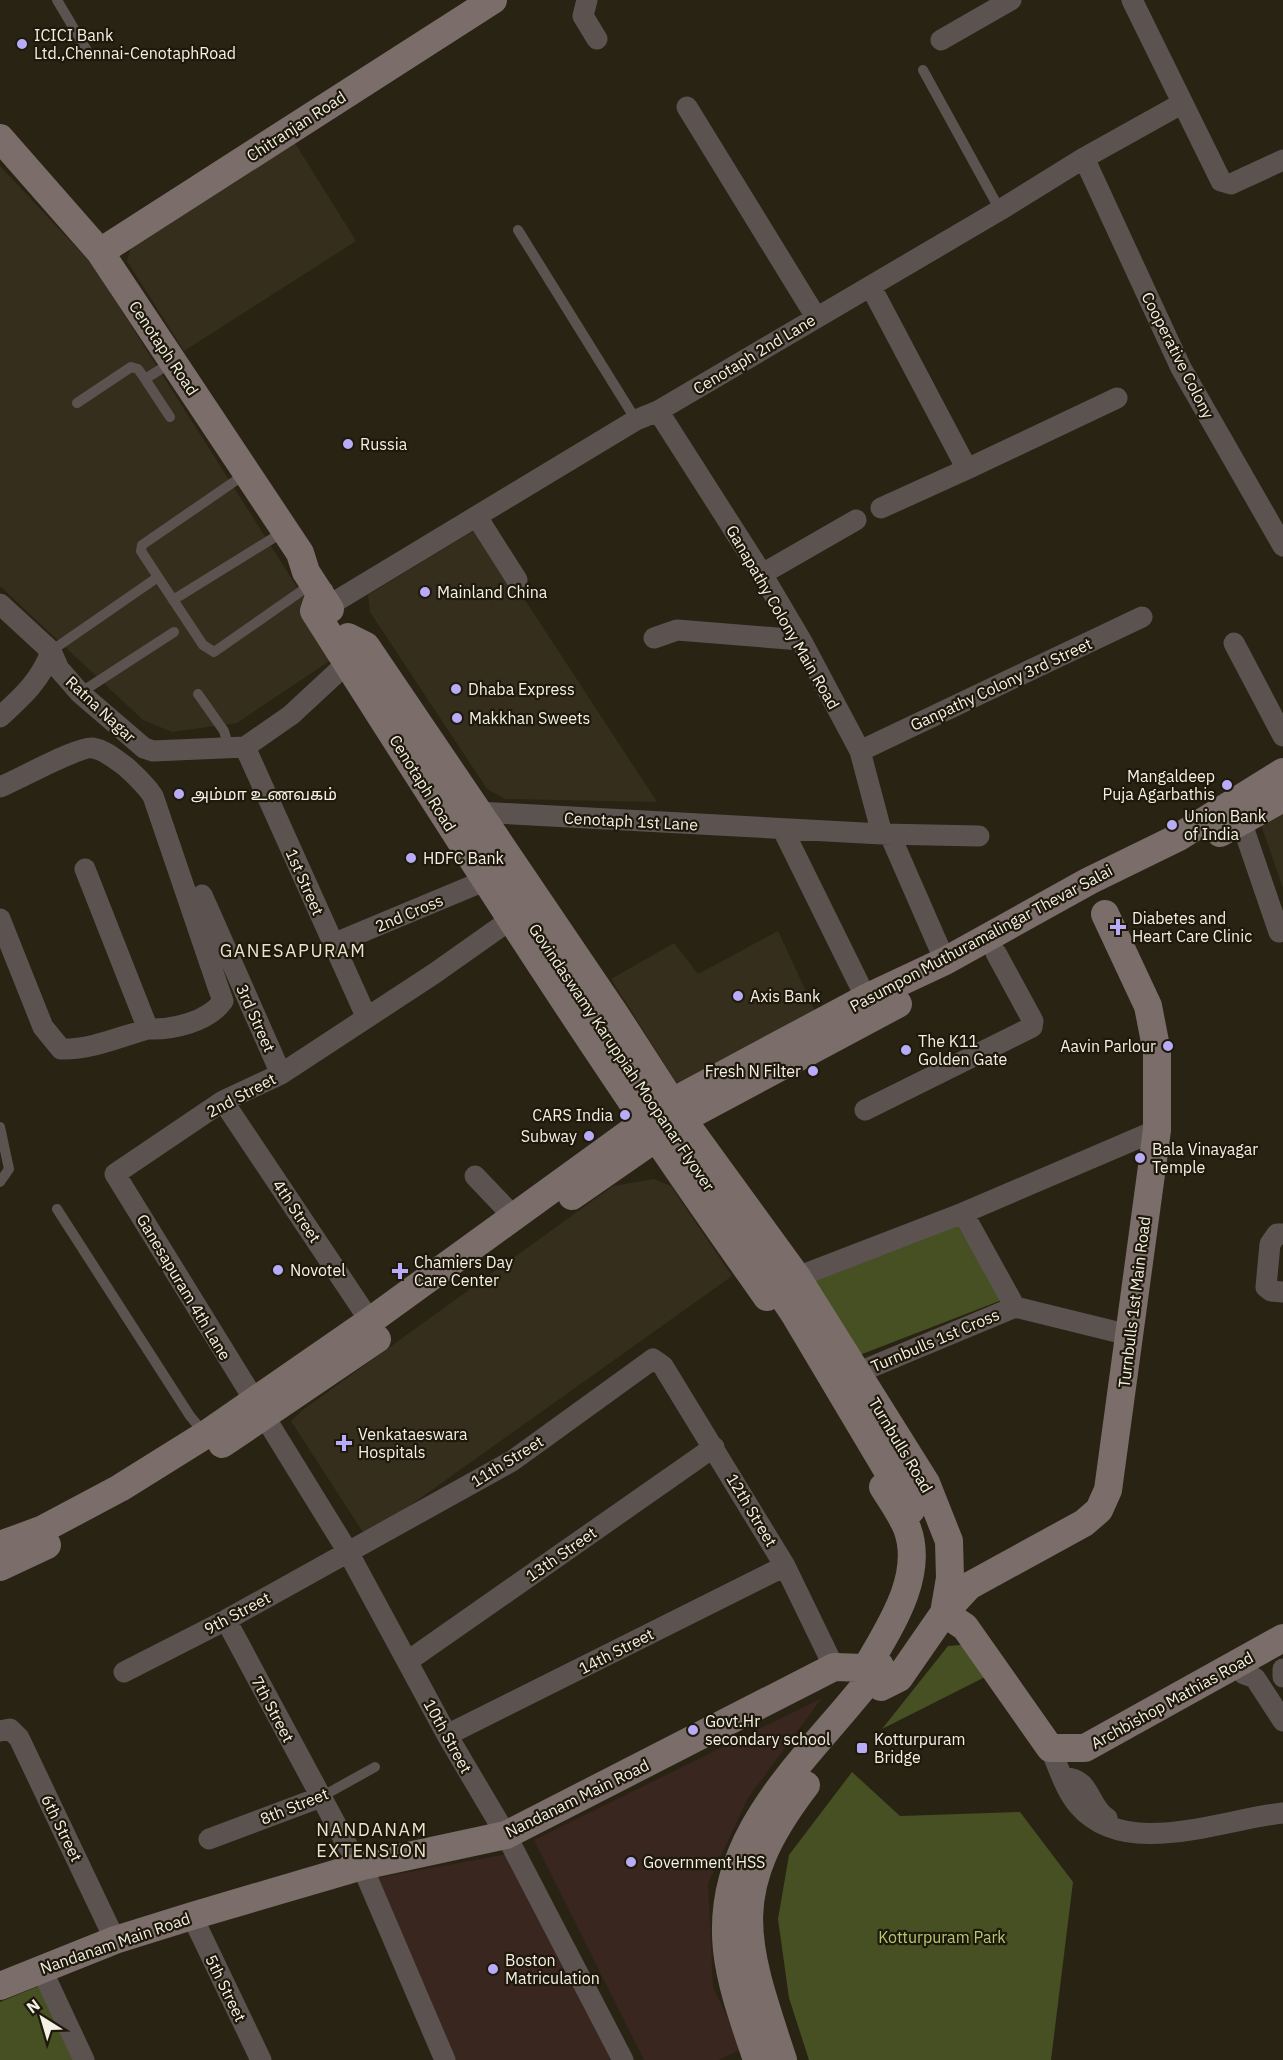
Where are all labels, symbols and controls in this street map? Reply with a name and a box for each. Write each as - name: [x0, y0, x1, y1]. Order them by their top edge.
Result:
- place label: ICICI Bank Ltd.,Chennai-CenotaphRoad: [34, 25, 236, 63]
- marker: ICICI Bank Ltd.,Chennai-CenotaphRoad: [15, 37, 29, 51]
- street label: Chitranjan Road: [243, 86, 349, 166]
- street label: Cooperative Colony: [1137, 288, 1219, 422]
- street label: Cenotaph Road: [125, 297, 203, 399]
- street label: Cenotaph 2nd Lane: [689, 309, 819, 398]
- place label: Russia: [360, 434, 408, 454]
- marker: Russia: [341, 437, 355, 451]
- street label: Ganapathy Colony Main Road: [722, 521, 844, 713]
- place label: Mainland China: [437, 582, 548, 602]
- marker: Mainland China: [418, 585, 432, 599]
- street label: Ganpathy Colony 3rd Street: [907, 633, 1095, 735]
- street label: Ratna Nagar: [62, 672, 140, 747]
- place label: Dhaba Express: [468, 679, 575, 699]
- marker: Dhaba Express: [449, 682, 463, 696]
- place label: Makkhan Sweets: [469, 708, 590, 728]
- marker: Makkhan Sweets: [450, 711, 464, 725]
- street label: Cenotaph Road: [385, 731, 461, 835]
- place label: Mangaldeep Puja Agarbathis: [1103, 766, 1215, 804]
- marker: Mangaldeep Puja Agarbathis: [1220, 778, 1234, 792]
- place label: அம்மா உணவகம்: [191, 784, 337, 804]
- marker: அம்மா உணவகம்: [172, 787, 186, 801]
- place label: Union Bank of India: [1184, 806, 1267, 844]
- street label: Cenotaph 1st Lane: [563, 808, 699, 835]
- marker: Union Bank of India: [1165, 818, 1179, 832]
- street label: 1st Street: [282, 846, 328, 918]
- place label: HDFC Bank: [423, 848, 505, 868]
- marker: HDFC Bank: [404, 851, 418, 865]
- street label: Pasumpon Muthuramalingar Thevar Salai: [846, 860, 1116, 1016]
- street label: 2nd Cross: [372, 890, 446, 936]
- place label: Diabetes and Heart Care Clinic: [1132, 908, 1252, 946]
- marker: Diabetes and Heart Care Clinic: [1109, 918, 1127, 936]
- street label: Govindaswamy Karuppiah Moopanar Flyover: [525, 919, 719, 1195]
- district label: GANESAPURAM: [220, 939, 366, 962]
- street label: 3rd Street: [232, 981, 280, 1055]
- place label: Axis Bank: [750, 986, 821, 1006]
- marker: Axis Bank: [731, 989, 745, 1003]
- place label: The K11 Golden Gate: [918, 1031, 1008, 1069]
- place label: Aavin Parlour: [1060, 1036, 1156, 1056]
- marker: Aavin Parlour: [1161, 1039, 1175, 1053]
- marker: The K11 Golden Gate: [899, 1043, 913, 1057]
- place label: Fresh N Filter: [705, 1061, 801, 1081]
- marker: Fresh N Filter: [806, 1064, 820, 1078]
- street label: 2nd Street: [203, 1068, 279, 1122]
- place label: CARS India: [532, 1105, 613, 1125]
- marker: CARS India: [618, 1108, 632, 1122]
- place label: Subway: [521, 1126, 577, 1146]
- marker: Subway: [582, 1129, 596, 1143]
- place label: Bala Vinayagar Temple: [1152, 1139, 1258, 1177]
- marker: Bala Vinayagar Temple: [1133, 1151, 1147, 1165]
- street label: 4th Street: [269, 1176, 325, 1246]
- street label: Ganesapuram 4th Lane: [132, 1210, 236, 1364]
- street label: Turnbulls 1st Main Road: [1114, 1215, 1154, 1389]
- place label: Chamiers Day Care Center: [414, 1252, 513, 1290]
- place label: Novotel: [290, 1260, 346, 1280]
- marker: Chamiers Day Care Center: [391, 1262, 409, 1280]
- marker: Novotel: [271, 1263, 285, 1277]
- street label: Turnbulls 1st Cross: [868, 1304, 1002, 1376]
- street label: Turnbulls Road: [865, 1394, 937, 1496]
- place label: Venkataeswara Hospitals: [358, 1424, 468, 1462]
- street label: 11th Street: [467, 1431, 547, 1491]
- marker: Venkataeswara Hospitals: [335, 1434, 353, 1452]
- street label: 12th Street: [722, 1470, 782, 1550]
- street label: 13th Street: [522, 1522, 600, 1586]
- street label: 9th Street: [201, 1587, 273, 1639]
- street label: 14th Street: [575, 1624, 657, 1678]
- street label: Archbishop Mathias Road: [1087, 1647, 1257, 1753]
- street label: 7th Street: [247, 1673, 299, 1745]
- street label: 10th Street: [419, 1695, 477, 1777]
- place label: Govt.Hr secondary school: [705, 1711, 830, 1749]
- marker: Govt.Hr secondary school: [686, 1723, 700, 1737]
- place label: Kotturpuram Bridge: [874, 1729, 965, 1767]
- marker: Kotturpuram Bridge: [855, 1741, 869, 1755]
- street label: Nandanam Main Road: [502, 1755, 652, 1841]
- street label: 8th Street: [257, 1783, 331, 1829]
- street label: 6th Street: [37, 1791, 87, 1865]
- district label: NANDANAM EXTENSION: [316, 1818, 428, 1862]
- place label: Government HSS: [643, 1852, 765, 1872]
- marker: Government HSS: [624, 1855, 638, 1869]
- street label: Nandanam Main Road: [37, 1908, 193, 1978]
- park label: Kotturpuram Park: [878, 1927, 1006, 1947]
- place label: Boston Matriculation: [505, 1950, 600, 1988]
- street label: 5th Street: [201, 1951, 251, 2025]
- marker: Boston Matriculation: [486, 1962, 500, 1976]
- north arrow: [12, 1988, 72, 2048]
- text: N: [22, 1995, 44, 2017]

